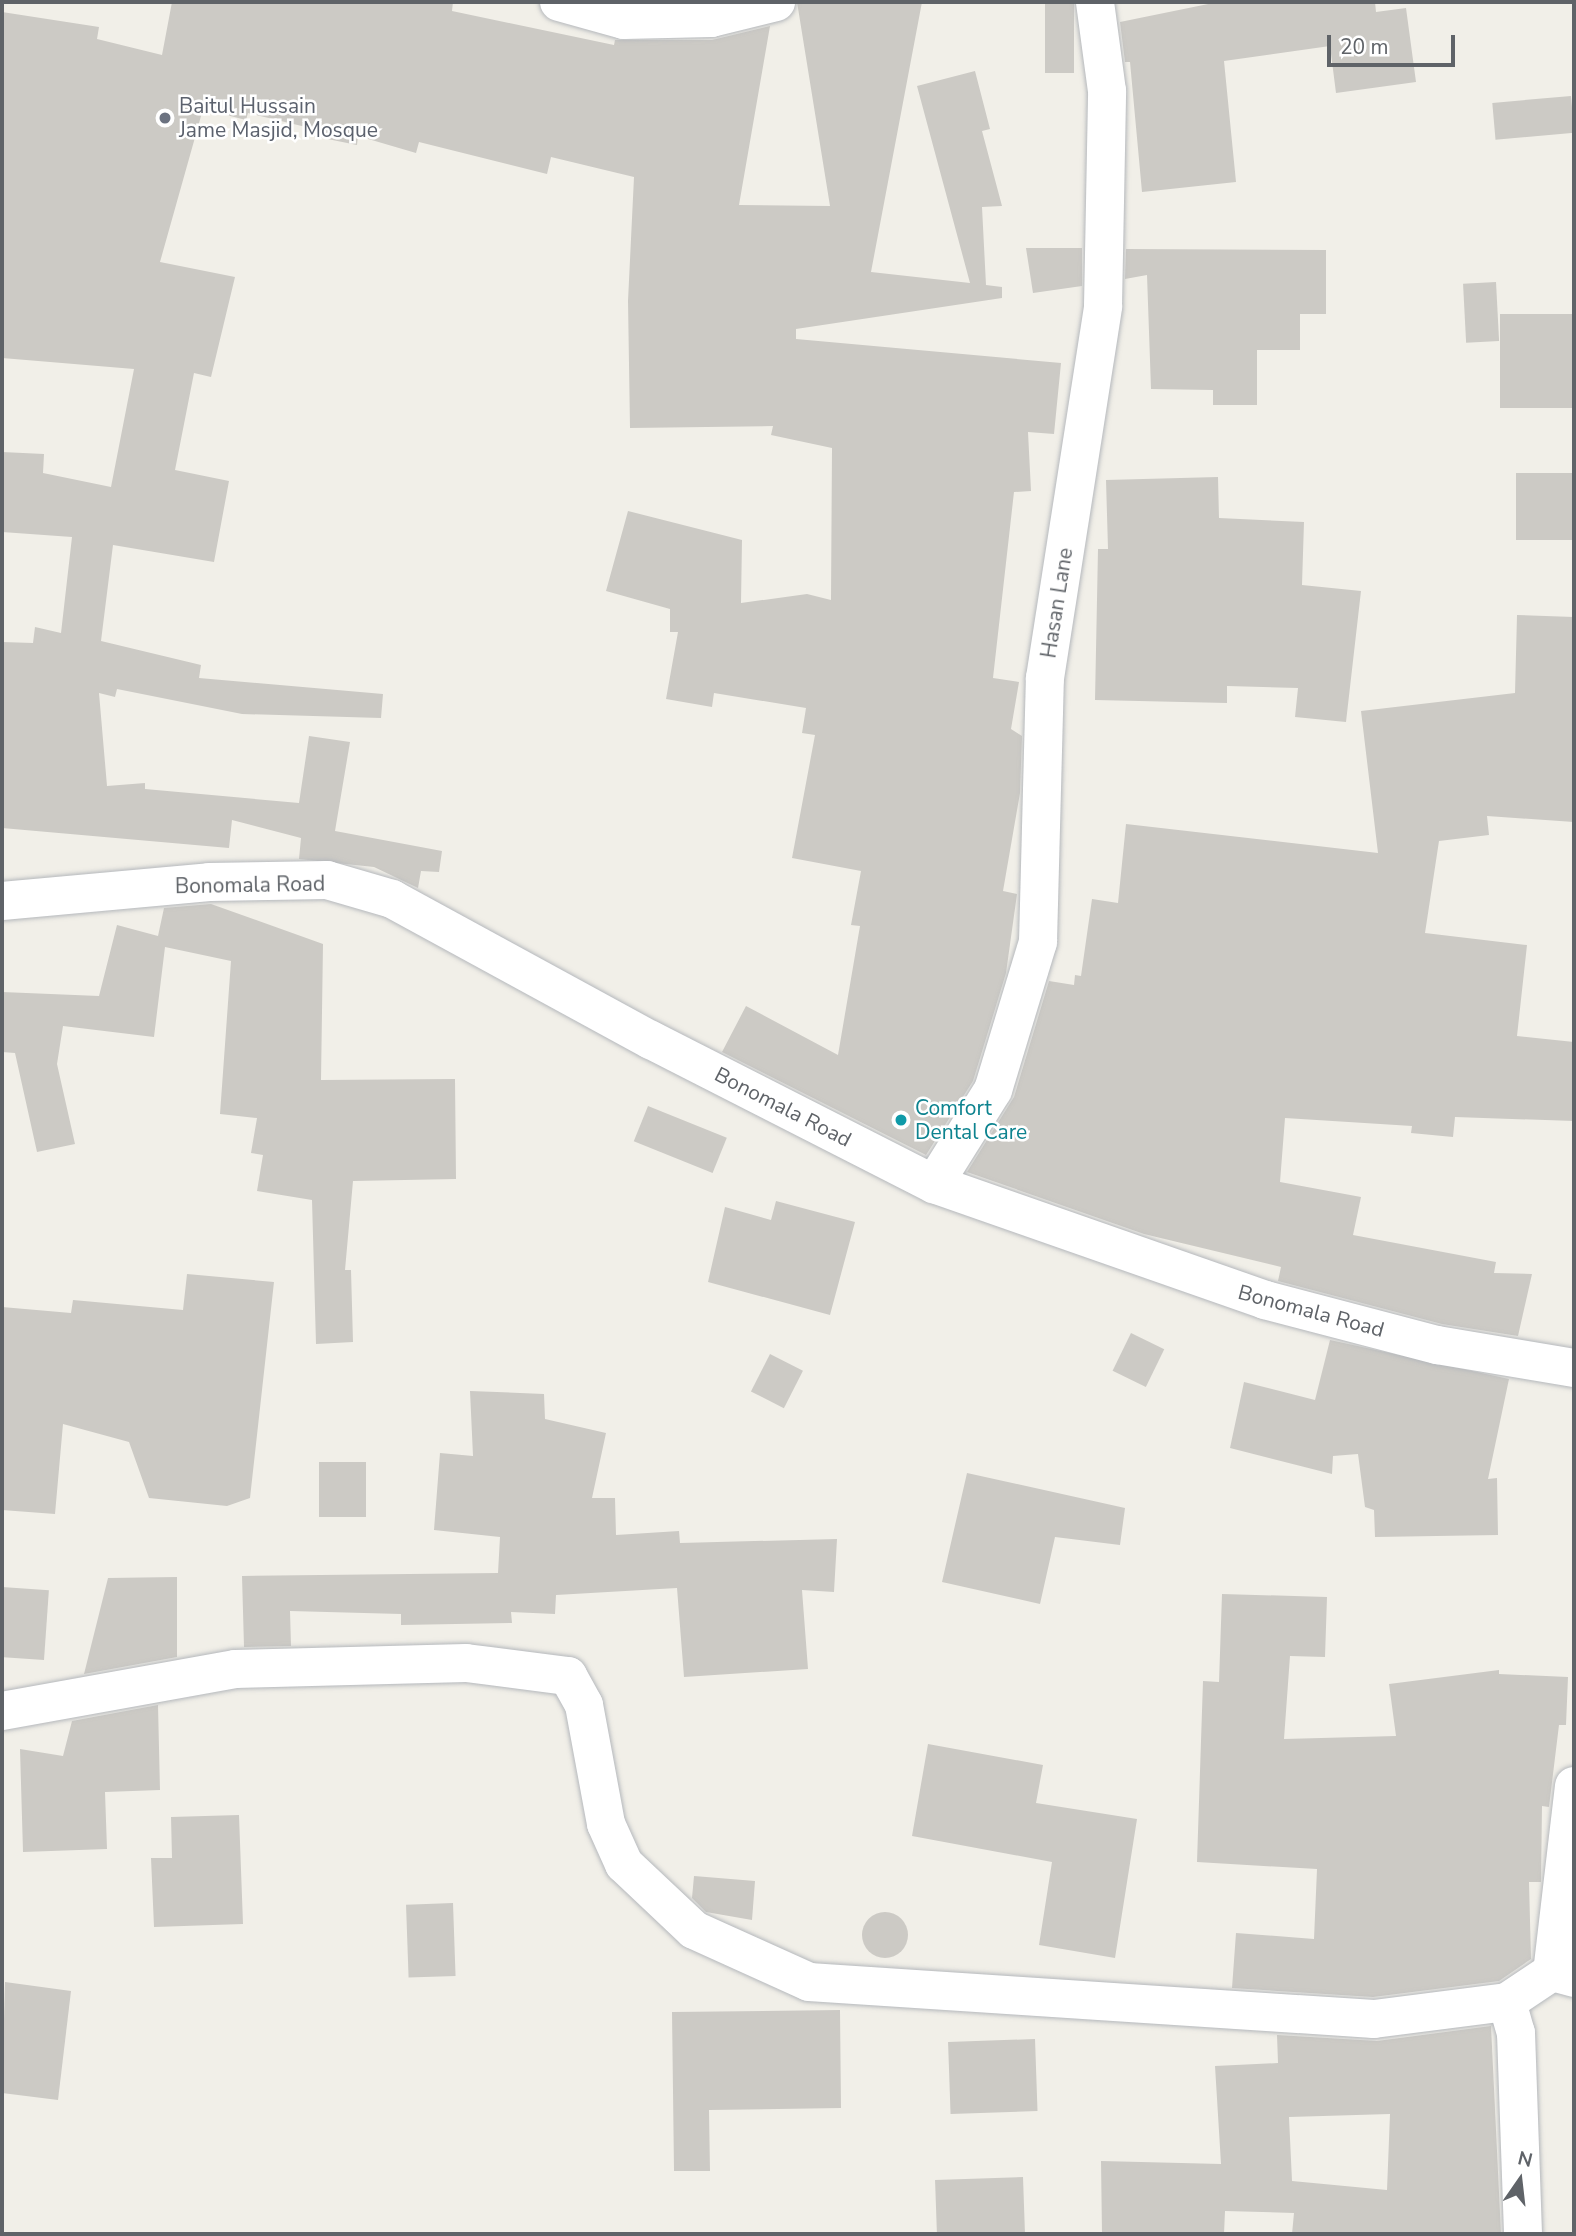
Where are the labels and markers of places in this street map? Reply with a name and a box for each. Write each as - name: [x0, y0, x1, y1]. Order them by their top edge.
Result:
- place label: Baitul Hussain Jame Masjid, Mosque: [179, 93, 378, 143]
- marker: Baitul Hussain Jame Masjid, Mosque: [157, 110, 173, 126]
- place label: Comfort Dental Care: [915, 1095, 1027, 1145]
- marker: Comfort Dental Care: [893, 1112, 909, 1128]

